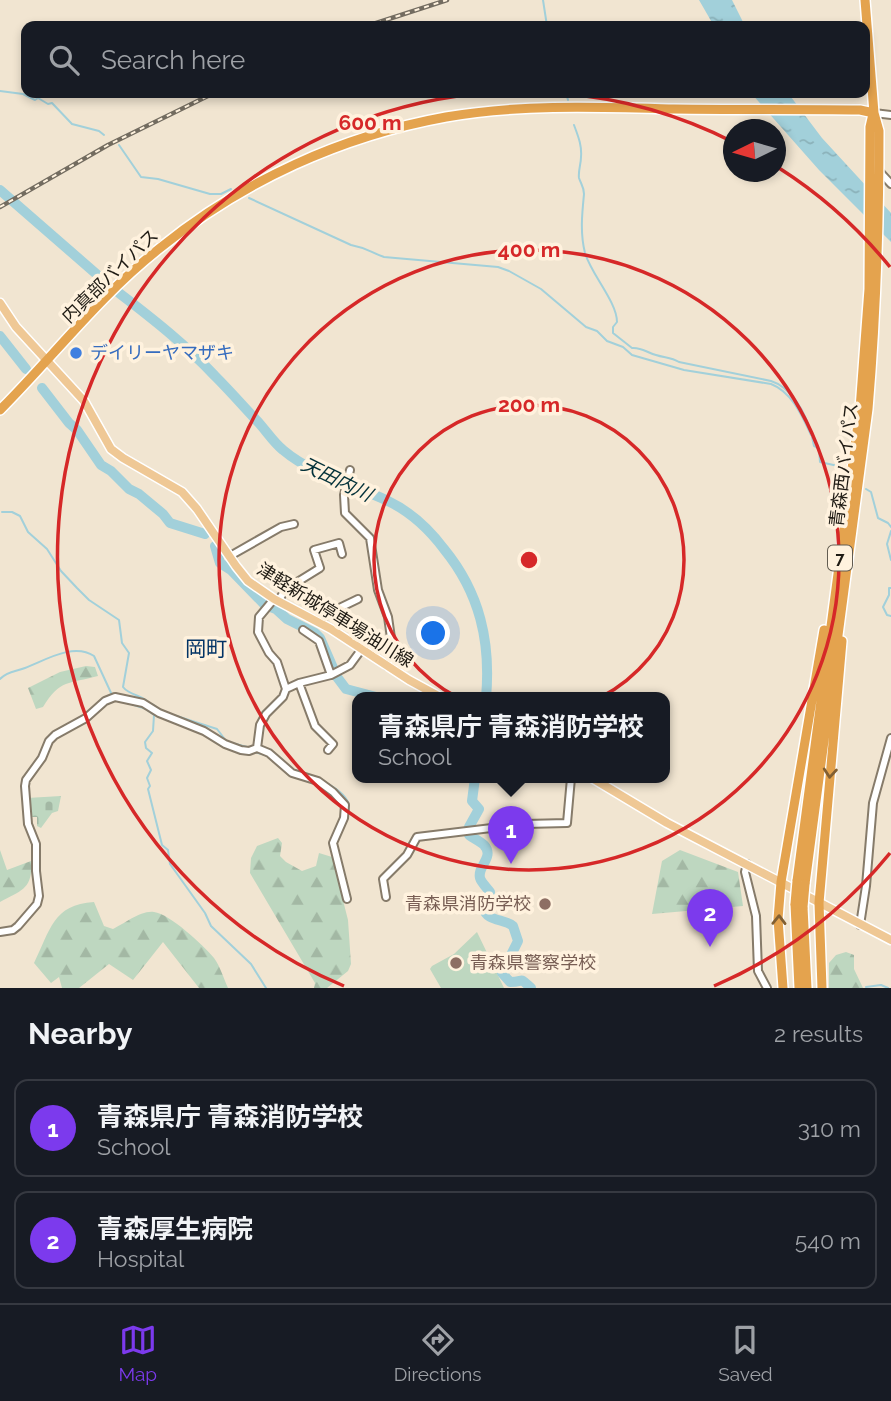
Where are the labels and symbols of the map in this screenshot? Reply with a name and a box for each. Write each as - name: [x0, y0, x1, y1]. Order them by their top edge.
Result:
- text: 600 m: [338, 110, 402, 135]
- north arrow: [723, 119, 786, 182]
- street label: 内真部バイパス: [57, 224, 162, 327]
- text: 400 m: [498, 237, 560, 262]
- place label: デイリーヤマザキ: [90, 342, 234, 363]
- marker: デイリーヤマザキ: [68, 345, 84, 361]
- text: 200 m: [498, 392, 560, 417]
- street label: 青森西バイパス: [825, 401, 862, 529]
- water label: 天田内川: [298, 452, 378, 506]
- road number: 7: [828, 545, 852, 570]
- centre of rings: [517, 548, 541, 572]
- street label: 津軽新城停車場油川線: [253, 558, 417, 671]
- your location: [416, 616, 450, 650]
- district label: 岡町: [185, 636, 227, 661]
- one-way arrow: [823, 768, 838, 779]
- pin: 1: [488, 806, 534, 864]
- pin: 2: [687, 889, 733, 947]
- place label: 青森県消防学校: [405, 893, 531, 914]
- marker: 青森県消防学校: [537, 896, 553, 912]
- one-way arrow: [771, 914, 787, 925]
- place label: 青森県警察学校: [470, 952, 596, 973]
- marker: 青森県警察学校: [448, 955, 464, 971]

